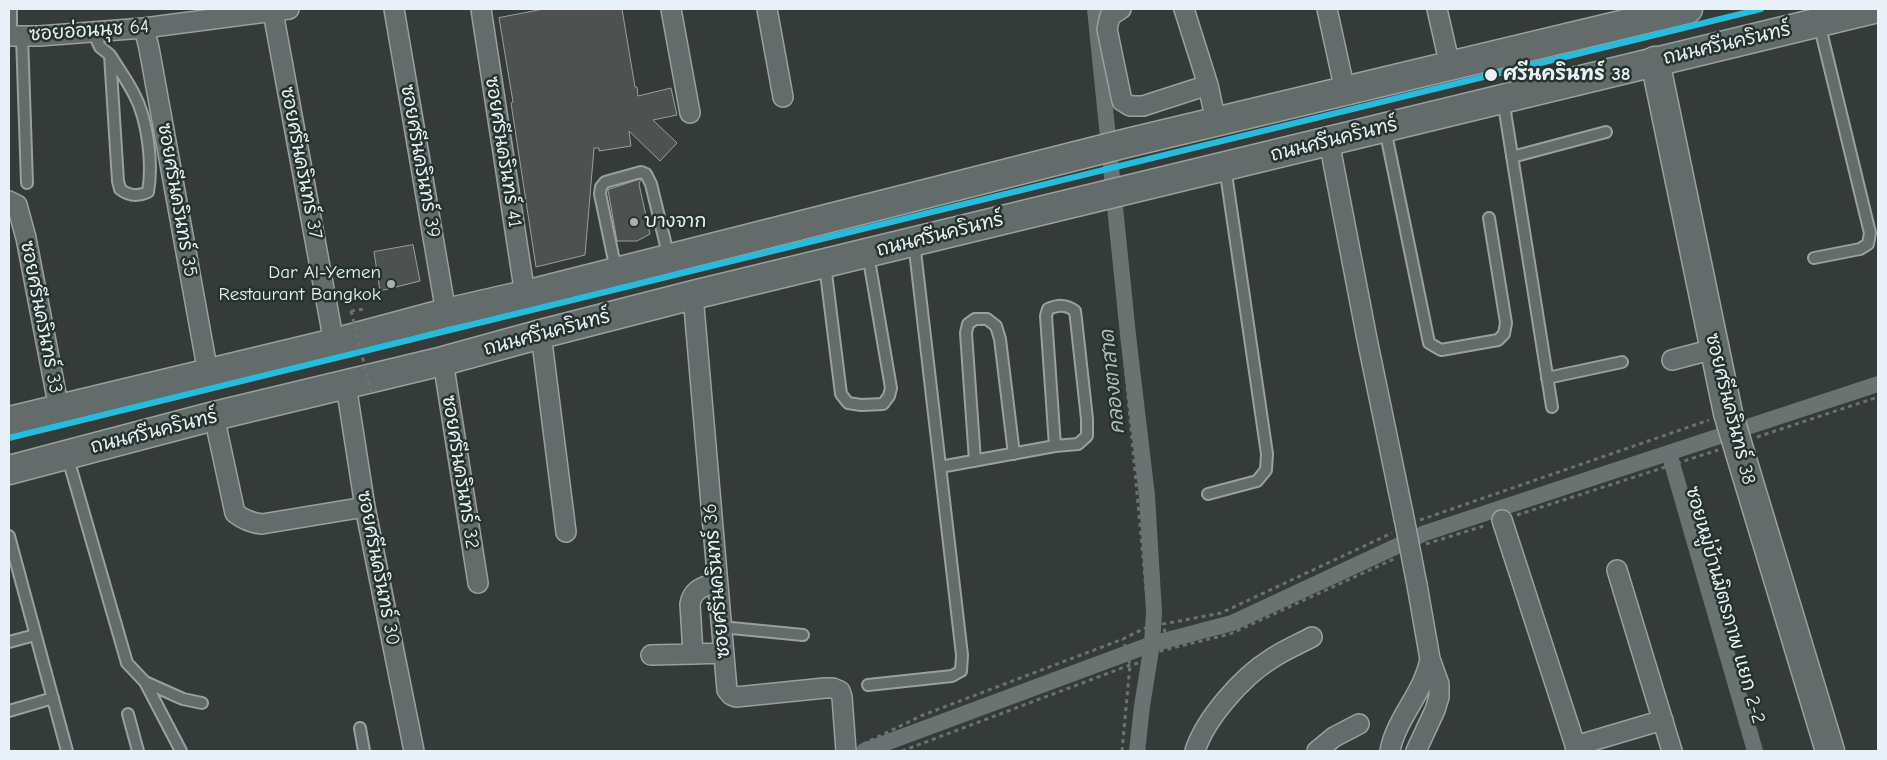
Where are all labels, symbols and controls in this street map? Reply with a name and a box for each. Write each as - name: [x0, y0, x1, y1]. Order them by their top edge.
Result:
- street label: ซอยอ่อนนุช 64: [28, 15, 150, 47]
- street label: ถนนศรีนครินทร์: [1661, 18, 1793, 70]
- place label: ศรีนครินทร์ 38: [1503, 64, 1631, 86]
- marker: ศรีนครินทร์ 38: [1483, 67, 1499, 83]
- street label: ซอยศรีนครินทร์ 41: [480, 75, 526, 229]
- street label: ซอยศรีนครินทร์ 39: [395, 82, 445, 240]
- street label: ซอยศรีนครินทร์ 37: [275, 85, 327, 241]
- street label: ถนนศรีนครินทร์: [1268, 113, 1400, 167]
- street label: ซอยศรีนครินทร์ 35: [152, 121, 202, 279]
- street label: ถนนศรีนครินทร์: [874, 208, 1006, 262]
- place label: บางจาก: [644, 211, 707, 233]
- marker: บางจาก: [628, 216, 640, 228]
- street label: ซอยศรีนครินทร์ 33: [15, 239, 67, 395]
- place label: Dar Al-Yemen Restaurant Bangkok: [219, 262, 381, 306]
- marker: Dar Al-Yemen Restaurant Bangkok: [385, 278, 397, 290]
- street label: ถนนศรีนครินทร์: [481, 305, 613, 361]
- water label: คลองตาสาด: [1096, 329, 1130, 435]
- street label: ซอยศรีนครินทร์ 38: [1700, 331, 1760, 487]
- street label: ซอยศรีนครินทร์ 32: [437, 394, 483, 550]
- street label: ถนนศรีนครินทร์: [88, 405, 220, 459]
- street label: ซอยหมู่บ้านมิตรภาพ แยก 2-2: [1680, 484, 1770, 726]
- street label: ซอยศรีนครินทร์ 30: [352, 489, 404, 647]
- street label: ซอยศรีนครินทร์ 36: [699, 502, 735, 660]

